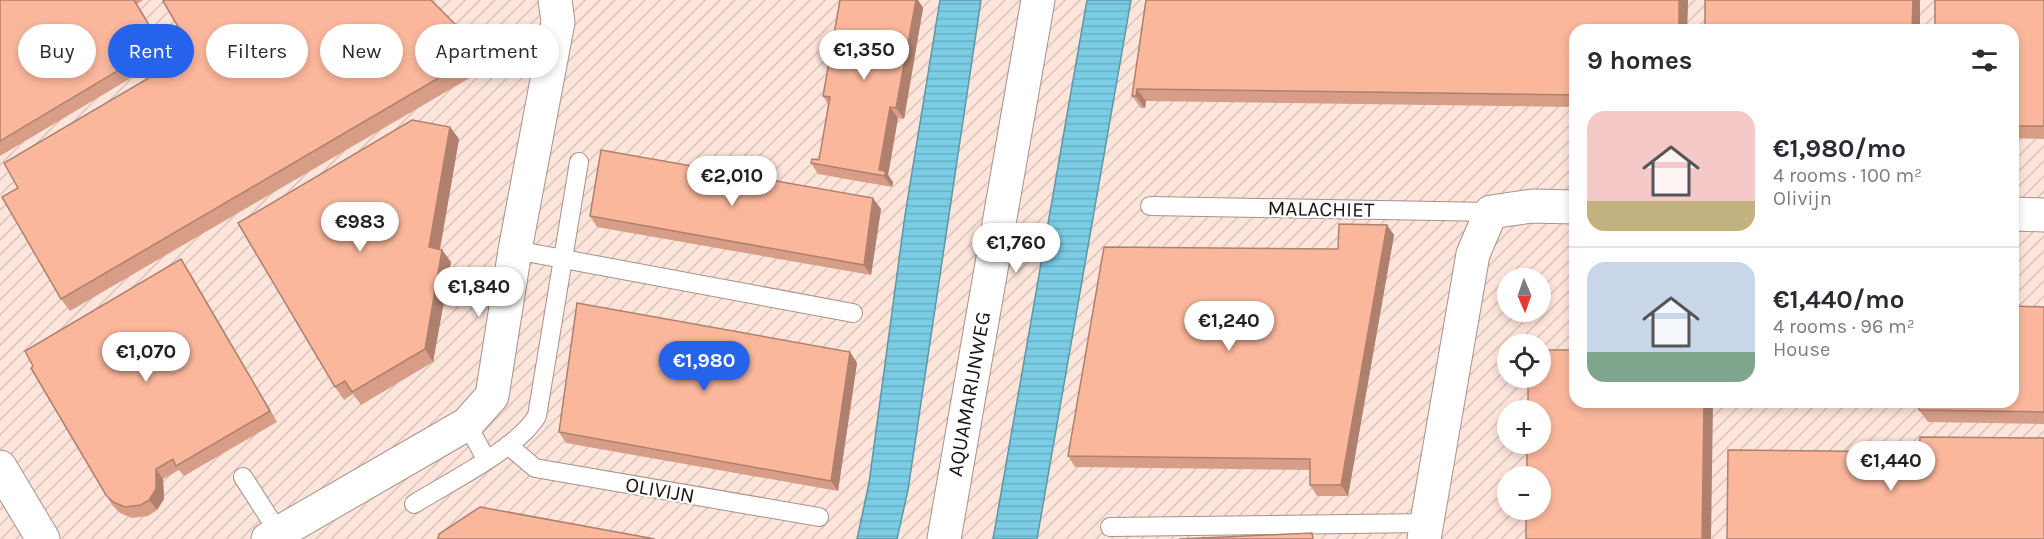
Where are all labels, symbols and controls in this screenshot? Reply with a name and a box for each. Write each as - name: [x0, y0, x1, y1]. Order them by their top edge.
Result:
- chip: Buy: [18, 24, 96, 78]
- chip: Rent: [108, 24, 194, 78]
- chip: Filters: [206, 24, 308, 78]
- chip: New: [320, 24, 403, 78]
- chip: Apartment: [415, 24, 559, 78]
- pin: €1,350: [815, 30, 913, 81]
- text: €1,350: [833, 38, 895, 61]
- icon: filters: [1968, 44, 2001, 77]
- text: 9 homes: [1587, 45, 1693, 76]
- text: €1,980/mo: [1773, 133, 1906, 164]
- icon: home: [1635, 135, 1707, 207]
- pin: €2,010: [683, 156, 781, 207]
- text: €2,010: [701, 164, 763, 187]
- text: 4 rooms · 100 m²: [1773, 164, 1922, 187]
- text: Olivijn: [1773, 187, 1832, 210]
- street label: MALACHIET: [1267, 196, 1375, 222]
- pin: €983: [324, 202, 396, 253]
- text: €983: [335, 210, 385, 233]
- pin: €1,760: [967, 223, 1065, 274]
- text: €1,760: [986, 231, 1046, 254]
- pin: €1,840: [430, 267, 528, 318]
- north arrow: [1497, 268, 1551, 322]
- map controls: [1497, 268, 1551, 520]
- text: €1,840: [448, 275, 510, 298]
- text: €1,440/mo: [1773, 284, 1904, 315]
- icon: home: [1635, 286, 1707, 358]
- pin: €1,240: [1180, 301, 1278, 352]
- text: €1,240: [1198, 309, 1260, 332]
- street label: AQUAMARIJNWEG: [943, 310, 995, 478]
- text: 4 rooms · 96 m²: [1773, 315, 1915, 338]
- pin: €1,070: [97, 332, 195, 383]
- button: locate: [1497, 334, 1551, 388]
- text: House: [1773, 338, 1830, 361]
- text: €1,070: [116, 340, 176, 363]
- pin: €1,980: [655, 341, 753, 392]
- text: €1,980: [673, 349, 735, 372]
- button: +: [1497, 400, 1551, 454]
- pin: €1,440: [1842, 441, 1940, 492]
- text: €1,440: [1860, 449, 1922, 472]
- button: −: [1497, 466, 1551, 520]
- street label: OLIVIJN: [624, 472, 696, 508]

